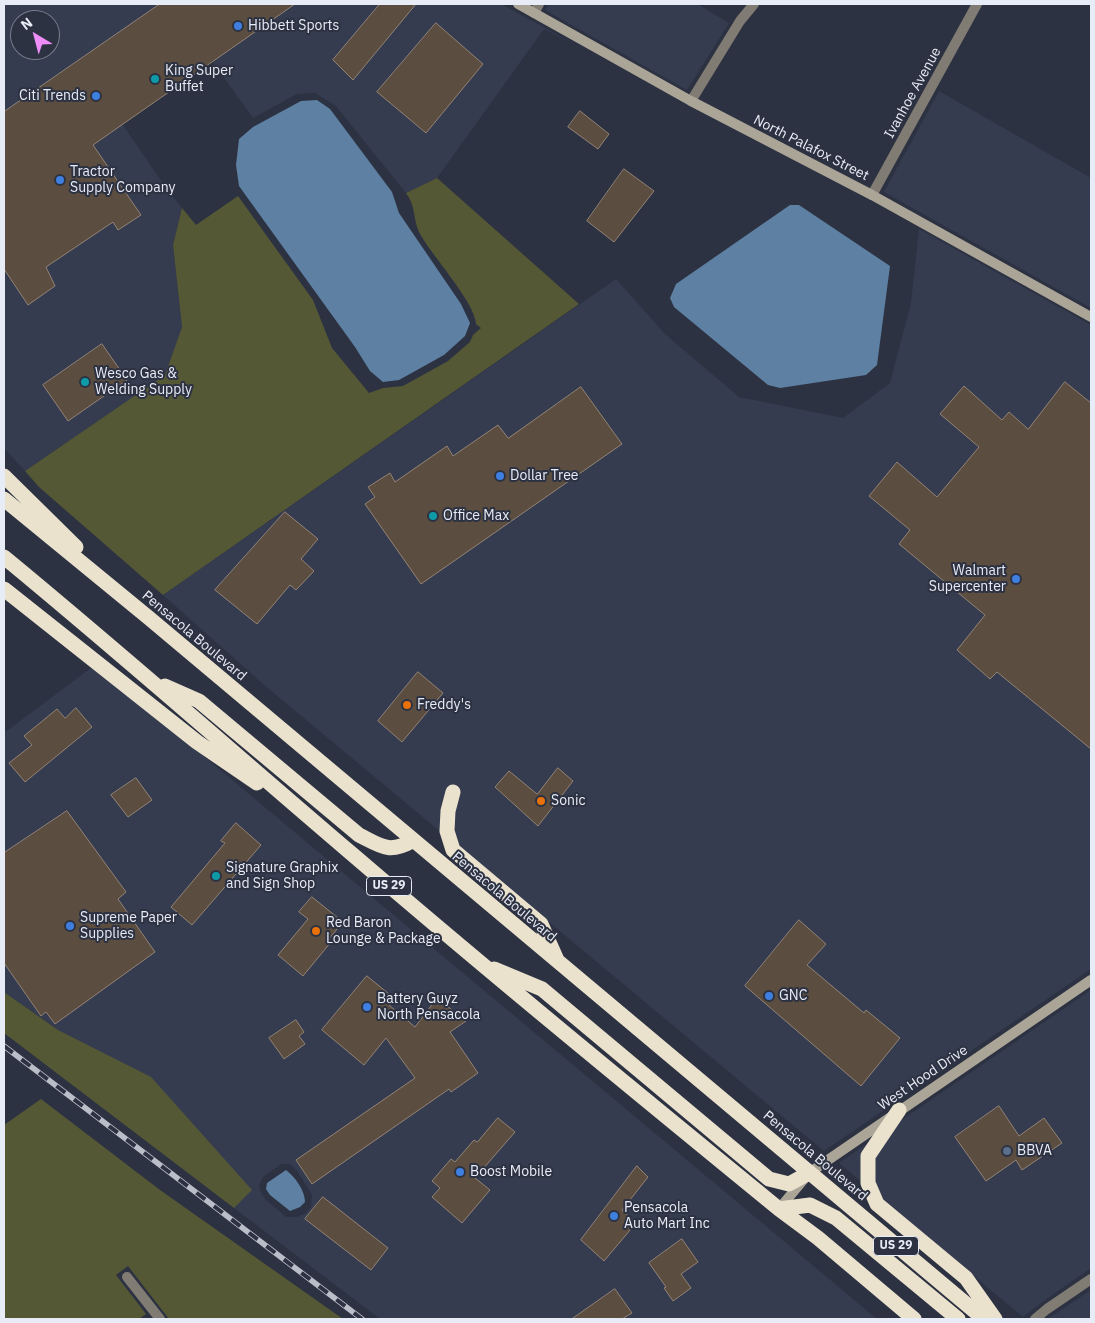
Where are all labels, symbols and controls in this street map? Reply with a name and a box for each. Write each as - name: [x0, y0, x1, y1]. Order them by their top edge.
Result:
- north arrow: [10, 10, 60, 60]
- text: N: [17, 14, 36, 34]
- place label: Hibbett Sports: [248, 18, 339, 34]
- marker: Hibbett Sports: [232, 20, 244, 32]
- street label: Ivanhoe Avenue: [881, 45, 945, 141]
- place label: King Super Buffet: [165, 63, 233, 95]
- marker: King Super Buffet: [149, 73, 161, 85]
- place label: Citi Trends: [19, 88, 86, 104]
- marker: Citi Trends: [90, 90, 102, 102]
- street label: North Palafox Street: [751, 112, 871, 184]
- place label: Tractor Supply Company: [70, 164, 175, 196]
- marker: Tractor Supply Company: [54, 174, 66, 186]
- place label: Wesco Gas & Welding Supply: [95, 366, 192, 398]
- marker: Wesco Gas & Welding Supply: [79, 376, 91, 388]
- place label: Dollar Tree: [510, 468, 579, 484]
- marker: Dollar Tree: [494, 470, 506, 482]
- place label: Office Max: [443, 508, 509, 524]
- marker: Office Max: [427, 510, 439, 522]
- place label: Walmart Supercenter: [929, 563, 1006, 596]
- marker: Walmart Supercenter: [1010, 573, 1022, 585]
- street label: Pensacola Boulevard: [138, 587, 250, 685]
- place label: Freddy's: [417, 697, 471, 713]
- marker: Freddy's: [401, 699, 413, 711]
- place label: Sonic: [551, 793, 585, 809]
- marker: Sonic: [535, 795, 547, 807]
- street label: Pensacola Boulevard: [448, 848, 560, 946]
- place label: Signature Graphix and Sign Shop: [226, 860, 338, 892]
- marker: Signature Graphix and Sign Shop: [210, 870, 222, 882]
- road number: US 29: [366, 876, 412, 896]
- place label: Supreme Paper Supplies: [80, 910, 177, 942]
- place label: Red Baron Lounge & Package: [326, 915, 441, 948]
- marker: Supreme Paper Supplies: [64, 920, 76, 932]
- marker: Red Baron Lounge & Package: [310, 925, 322, 937]
- place label: GNC: [779, 988, 807, 1004]
- marker: GNC: [763, 990, 775, 1002]
- place label: Battery Guyz North Pensacola: [377, 991, 480, 1024]
- marker: Battery Guyz North Pensacola: [361, 1001, 373, 1013]
- street label: West Hood Drive: [875, 1042, 971, 1114]
- street label: Pensacola Boulevard: [759, 1107, 871, 1205]
- place label: BBVA: [1017, 1143, 1052, 1159]
- marker: BBVA: [1001, 1145, 1013, 1157]
- place label: Boost Mobile: [470, 1164, 552, 1180]
- marker: Boost Mobile: [454, 1166, 466, 1178]
- place label: Pensacola Auto Mart Inc: [624, 1200, 710, 1232]
- marker: Pensacola Auto Mart Inc: [608, 1210, 620, 1222]
- road number: US 29: [874, 1236, 918, 1256]

